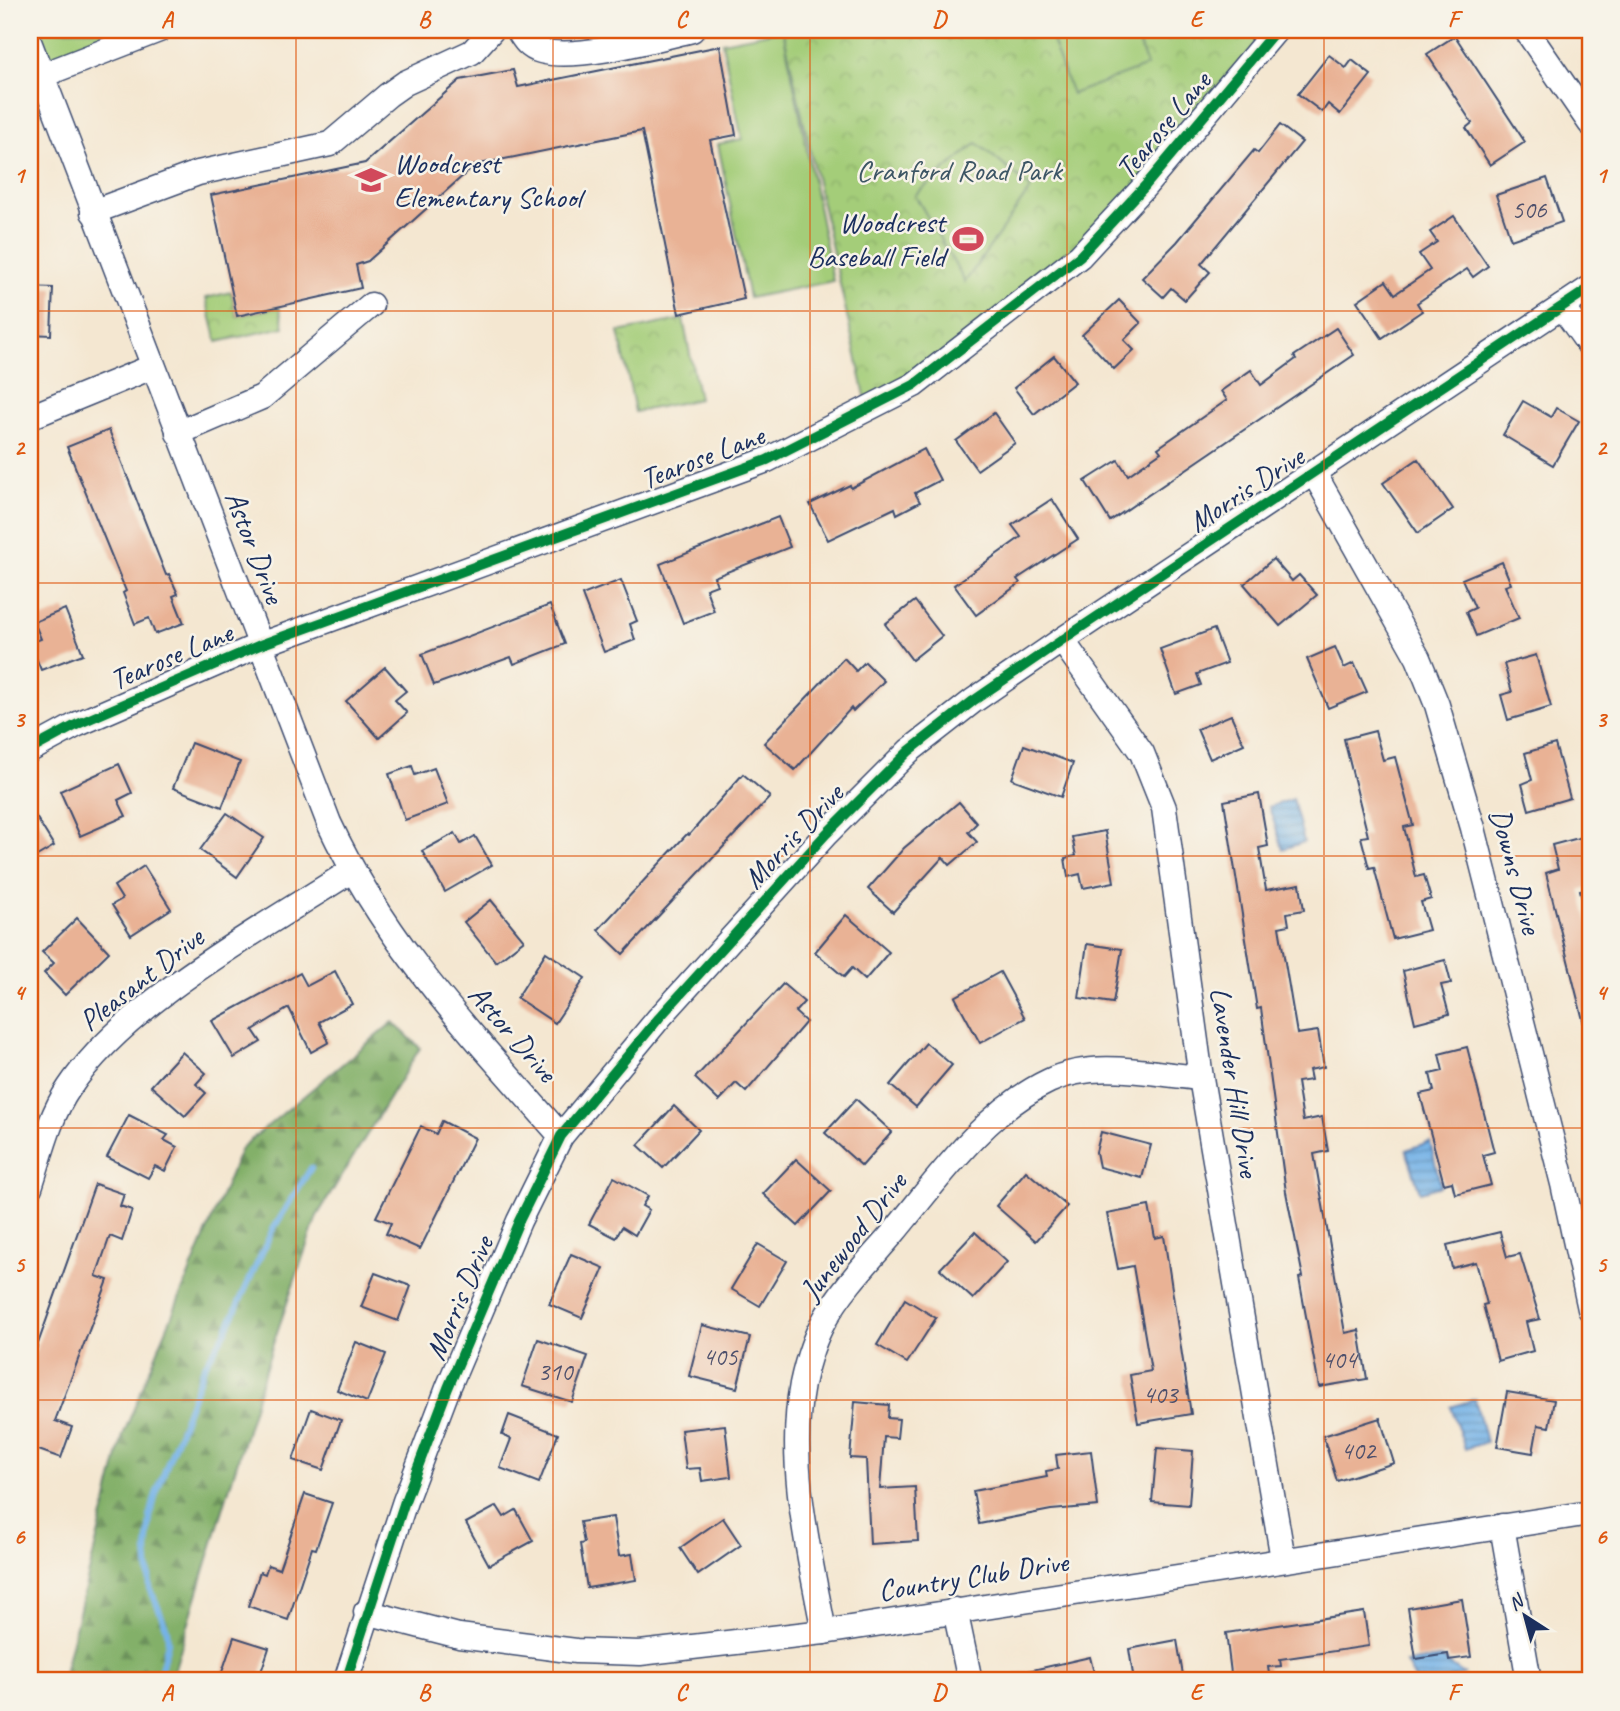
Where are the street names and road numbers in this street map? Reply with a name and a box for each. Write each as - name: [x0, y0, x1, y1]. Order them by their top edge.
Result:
- street label: Tearose Lane: [1107, 61, 1221, 187]
- street label: Tearose Lane: [635, 415, 771, 498]
- street label: Morris Drive: [1181, 436, 1313, 541]
- street label: Astor Drive: [216, 485, 295, 611]
- street label: Tearose Lane: [104, 612, 240, 699]
- street label: Morris Drive: [735, 774, 853, 897]
- street label: Downs Drive: [1481, 804, 1551, 940]
- street label: Pleasant Drive: [71, 917, 213, 1039]
- street label: Astor Drive: [460, 976, 567, 1091]
- street label: Lavender Hill Drive: [1201, 984, 1269, 1182]
- street label: Junewood Drive: [790, 1162, 916, 1309]
- street label: Morris Drive: [416, 1228, 503, 1366]
- street label: Country Club Drive: [875, 1542, 1073, 1610]

